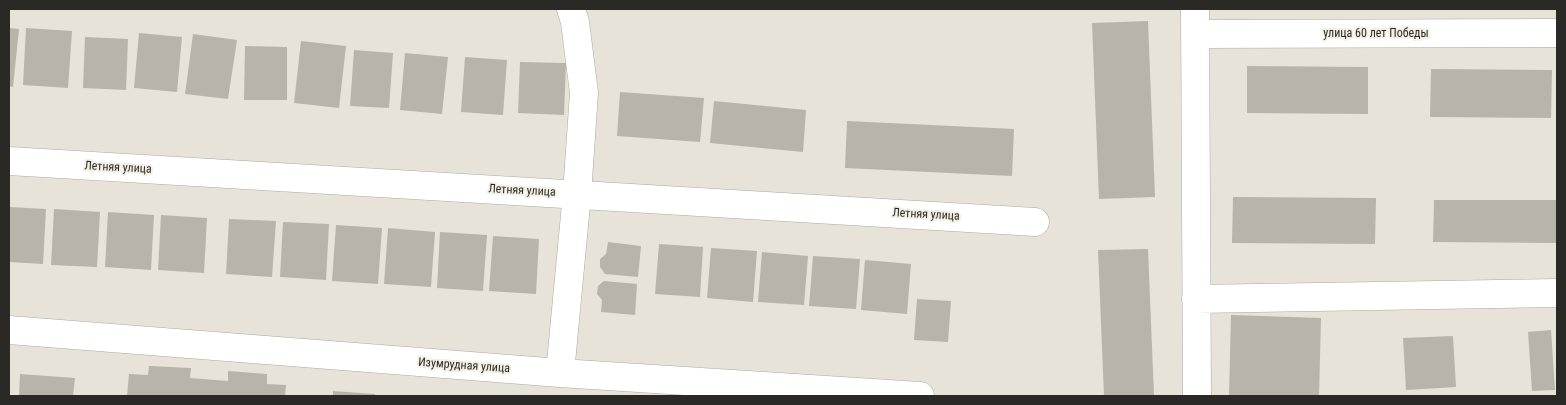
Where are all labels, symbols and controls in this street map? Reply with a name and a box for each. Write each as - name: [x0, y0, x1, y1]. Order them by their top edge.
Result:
- street label: улица 60 лет Победы: [1323, 27, 1429, 41]
- street label: Летняя улица: [84, 159, 152, 177]
- street label: Летняя улица: [488, 182, 556, 200]
- street label: Летняя улица: [892, 206, 960, 224]
- street label: Изумрудная улица: [418, 356, 510, 376]

